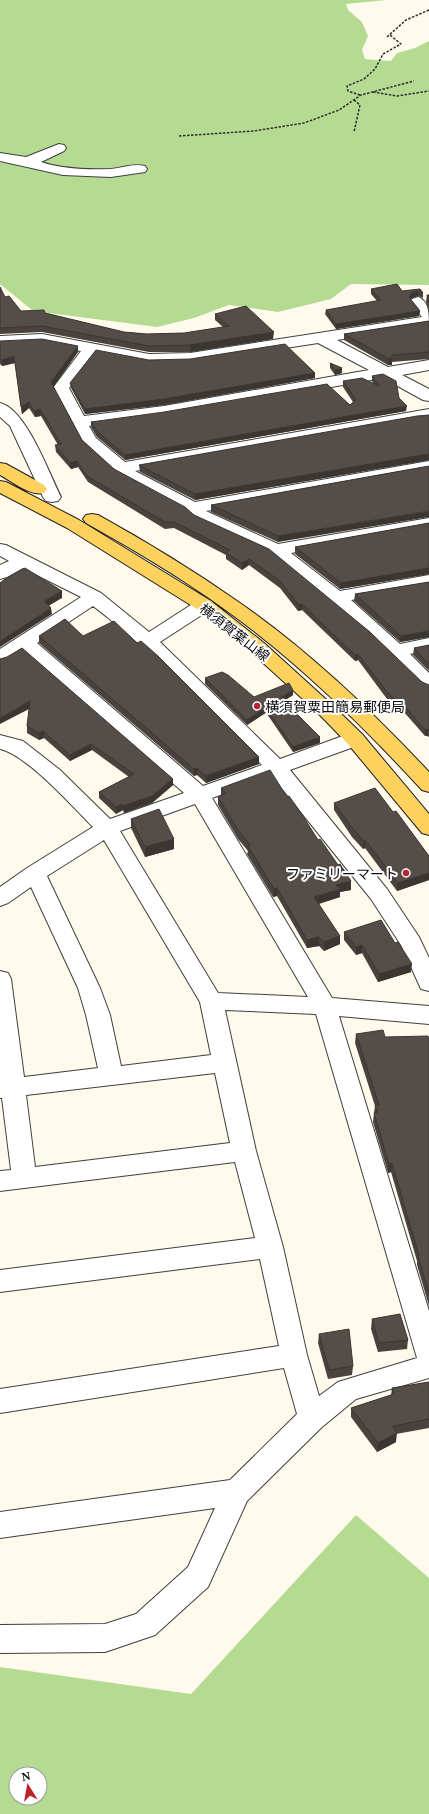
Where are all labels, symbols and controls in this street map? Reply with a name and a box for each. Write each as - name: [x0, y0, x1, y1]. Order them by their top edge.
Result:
- street label: 横須賀葉山線: [196, 599, 274, 665]
- place label: 横須賀粟田簡易郵便局: [265, 697, 405, 716]
- marker: 横須賀粟田簡易郵便局: [252, 701, 262, 711]
- place label: ファミリーマート: [286, 864, 398, 883]
- marker: ファミリーマート: [401, 868, 411, 878]
- north arrow: [8, 1766, 48, 1806]
- text: N: [20, 1767, 32, 1784]

